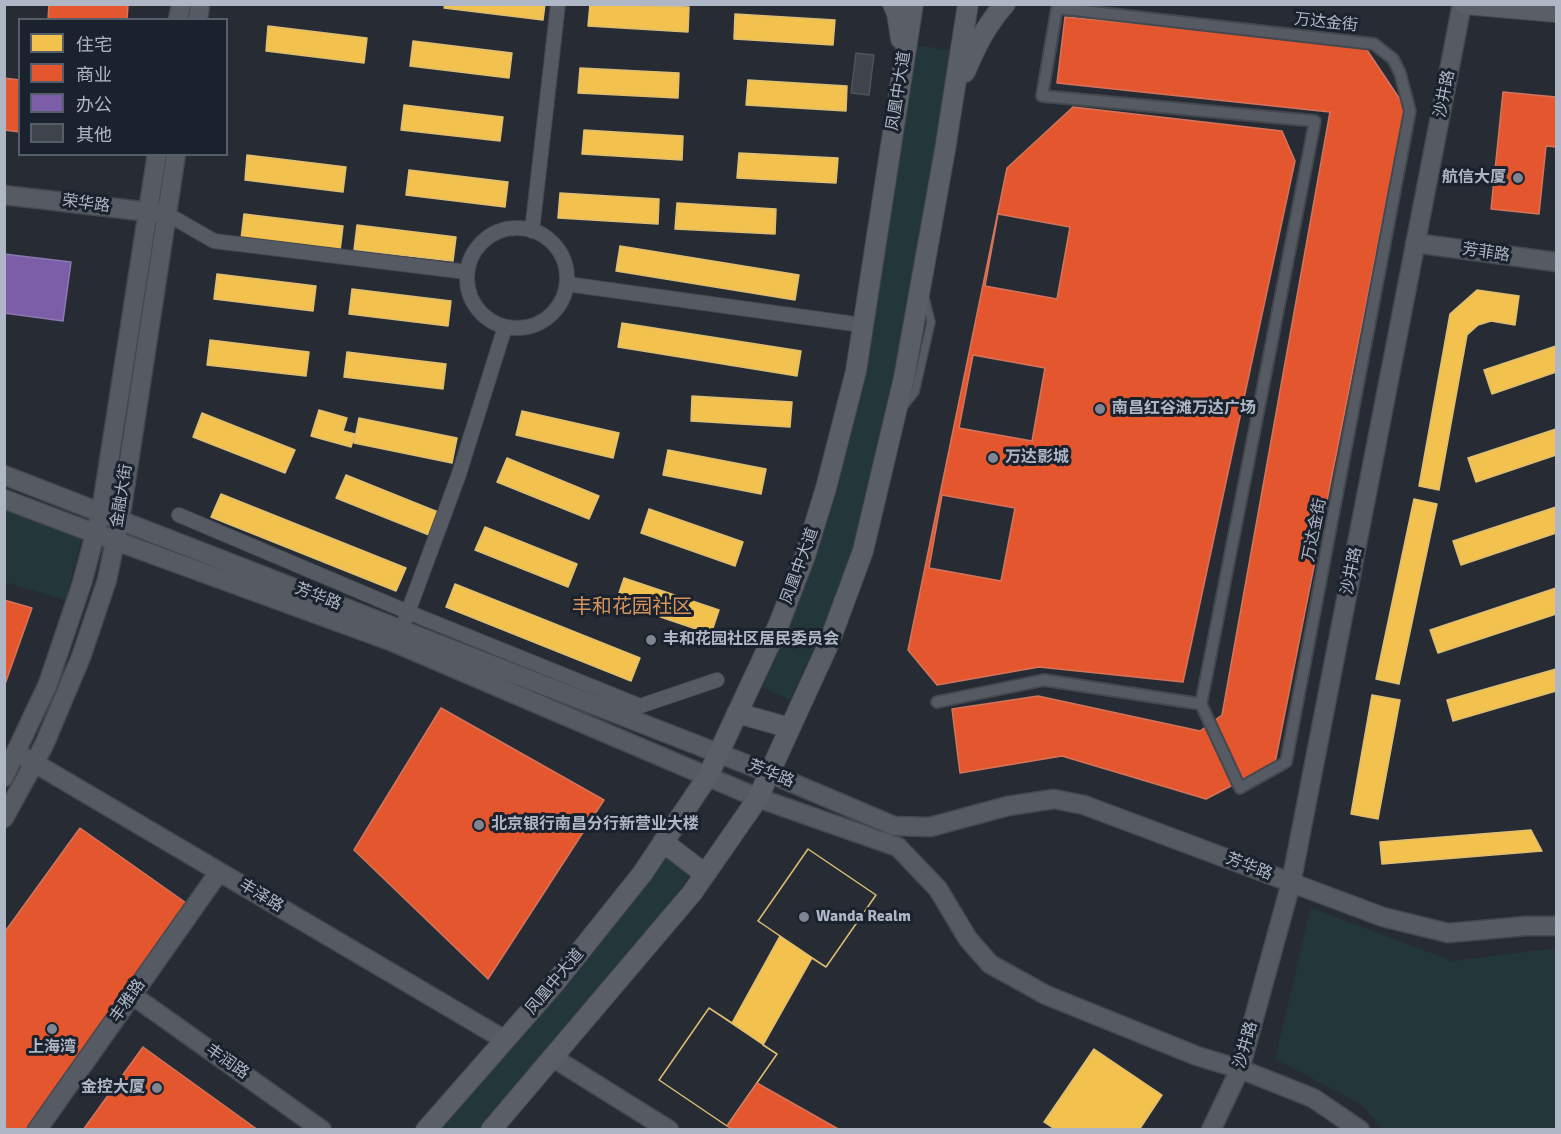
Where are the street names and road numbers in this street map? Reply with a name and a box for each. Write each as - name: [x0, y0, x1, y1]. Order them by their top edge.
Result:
- street label: 万达金街: [1293, 10, 1359, 36]
- street label: 凤凰中大道: [883, 50, 915, 132]
- street label: 沙井路: [1431, 69, 1459, 119]
- street label: 荣华路: [61, 192, 111, 216]
- street label: 芳菲路: [1461, 240, 1511, 266]
- street label: 金融大街: [108, 463, 136, 529]
- street label: 万达金街: [1299, 497, 1331, 563]
- street label: 凤凰中大道: [777, 525, 823, 607]
- street label: 沙井路: [1338, 546, 1366, 596]
- street label: 芳华路: [292, 579, 344, 615]
- street label: 芳华路: [745, 756, 797, 792]
- street label: 芳华路: [1223, 849, 1275, 885]
- street label: 丰泽路: [235, 875, 287, 917]
- street label: 凤凰中大道: [522, 945, 588, 1019]
- street label: 丰雅路: [106, 976, 150, 1026]
- street label: 沙井路: [1230, 1019, 1262, 1071]
- street label: 丰润路: [202, 1040, 252, 1084]

